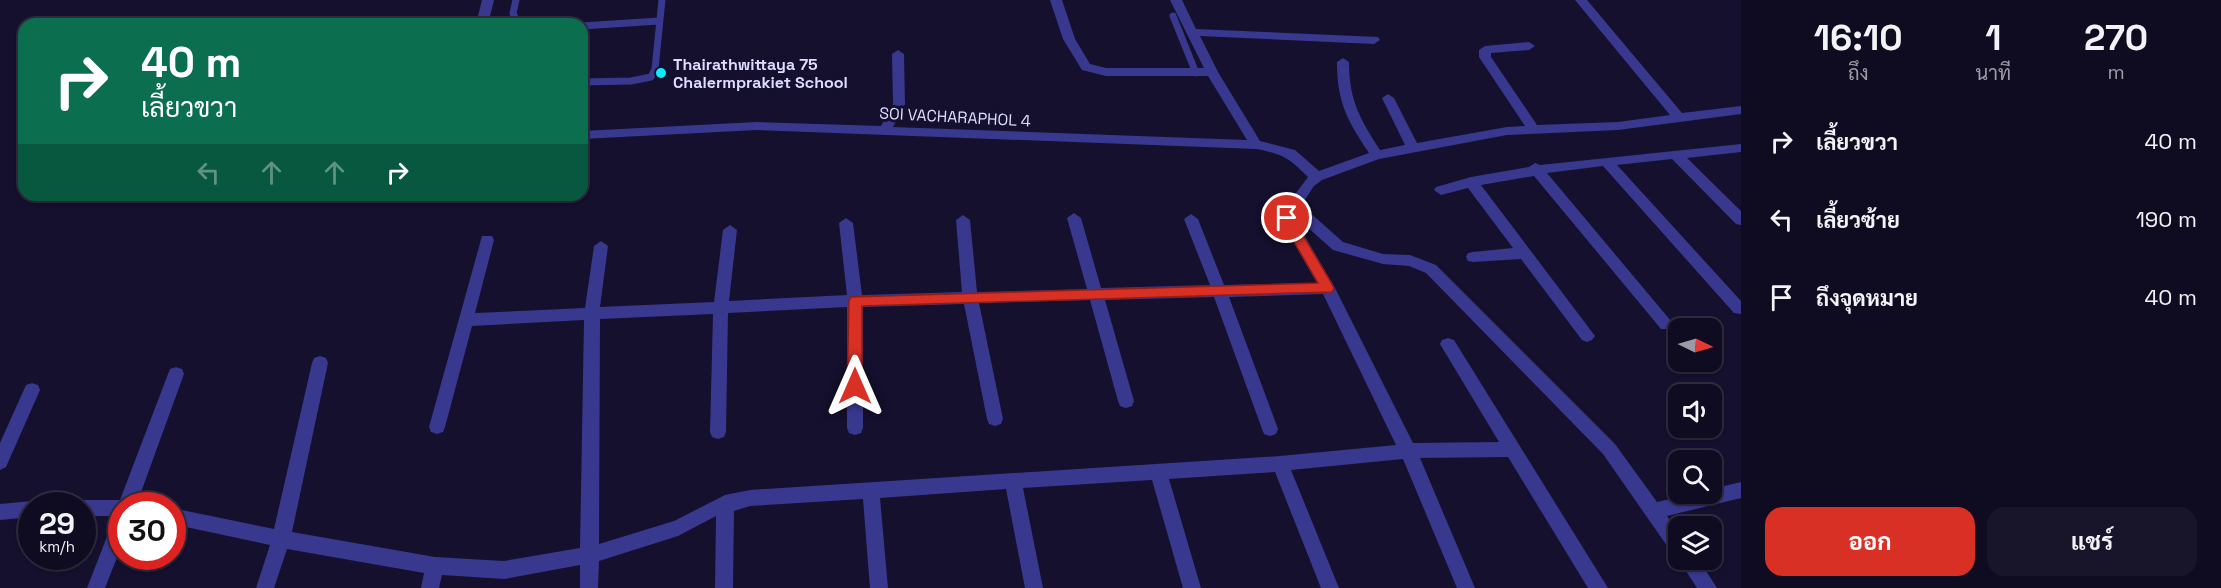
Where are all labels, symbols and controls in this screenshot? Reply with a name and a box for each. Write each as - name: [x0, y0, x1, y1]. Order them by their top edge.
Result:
- text: 16:10: [1814, 15, 1903, 61]
- text: 1: [1985, 15, 2001, 61]
- text: 270: [2084, 15, 2148, 61]
- text: 40 m: [141, 36, 241, 89]
- icon: right: [42, 42, 120, 120]
- place label: Thairathwittaya 75 Chalermprakiet School: [673, 54, 848, 93]
- text: m: [2107, 59, 2125, 85]
- text: ถึง: [1848, 60, 1869, 86]
- text: นาที: [1976, 60, 2011, 86]
- marker: Thairathwittaya 75 Chalermprakiet School: [654, 66, 668, 80]
- text: เลี้ยวขวา: [141, 90, 237, 125]
- street label: SOI VACHARAPHOL 4: [879, 103, 1031, 131]
- icon: right: [1765, 125, 1798, 158]
- text: 40 m: [2145, 127, 2197, 155]
- text: เลี้ยวขวา: [1816, 128, 1898, 156]
- icon: left: [192, 156, 225, 189]
- icon: ahead: [255, 156, 288, 189]
- icon: ahead: [318, 156, 351, 189]
- icon: right: [381, 156, 414, 189]
- pin: [1261, 192, 1312, 243]
- icon: arrive: [1270, 201, 1303, 234]
- icon: left: [1765, 203, 1798, 236]
- text: 190 m: [2136, 205, 2197, 233]
- text: เลี้ยวซ้าย: [1816, 206, 1900, 234]
- icon: arrive: [1765, 281, 1798, 314]
- text: 40 m: [2145, 283, 2197, 311]
- text: ถึงจุดหมาย: [1816, 284, 1918, 312]
- north arrow: [1668, 318, 1722, 372]
- map controls: [1668, 318, 1722, 570]
- position arrow: [823, 354, 887, 418]
- button: sound: [1668, 384, 1722, 438]
- button: search: [1668, 450, 1722, 504]
- speed limit sign: 30: [108, 492, 186, 570]
- text: 29: [39, 504, 75, 543]
- button: ออก: [1765, 507, 1975, 576]
- button: แชร์: [1987, 507, 2197, 576]
- button: layers: [1668, 516, 1722, 570]
- text: km/h: [39, 537, 75, 556]

